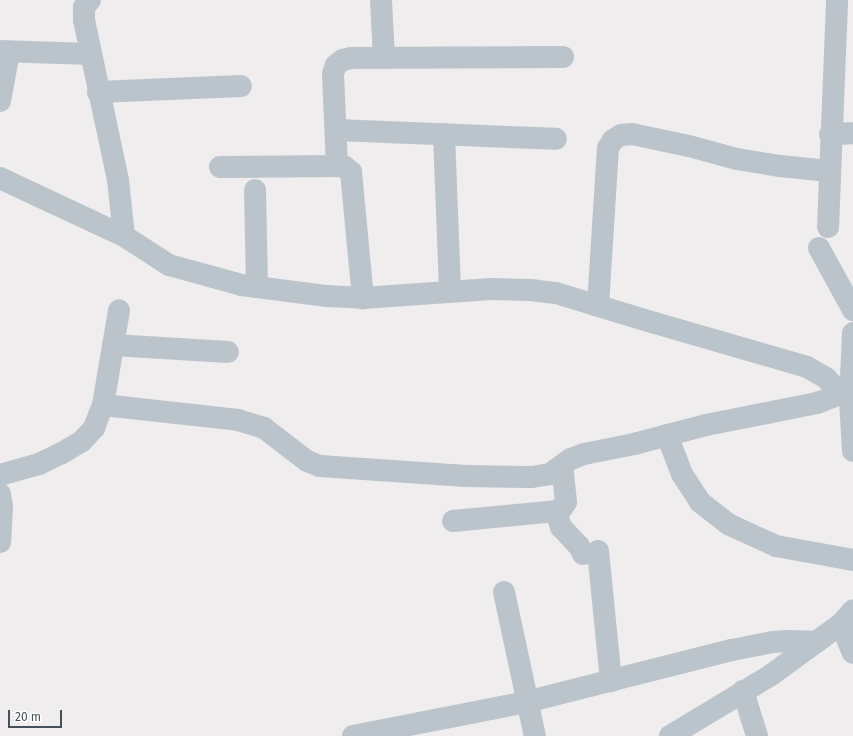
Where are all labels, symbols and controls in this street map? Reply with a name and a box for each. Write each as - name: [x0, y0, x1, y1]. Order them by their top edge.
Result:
- scale bar: [10, 702, 64, 728]
- text: 20 m: [15, 710, 41, 724]

